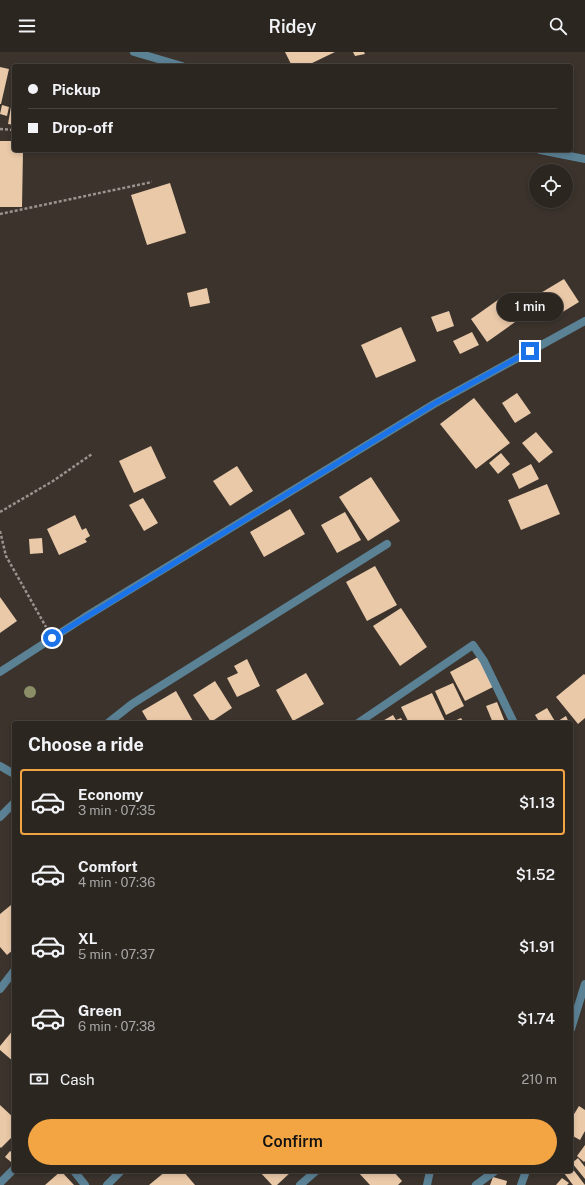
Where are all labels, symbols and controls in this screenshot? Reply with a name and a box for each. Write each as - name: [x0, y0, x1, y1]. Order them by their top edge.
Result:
- icon: menu: [16, 15, 38, 37]
- icon: search: [547, 15, 569, 37]
- text: Ridey: [269, 16, 316, 37]
- text: Pickup: [52, 81, 101, 98]
- text: Drop-off: [52, 119, 113, 136]
- map controls: [529, 164, 573, 208]
- button: locate: [529, 164, 573, 208]
- callout: 1 min: [497, 293, 563, 321]
- text: 1 min: [515, 299, 545, 314]
- route end: [521, 342, 539, 360]
- route start: [43, 629, 61, 647]
- text: Choose a ride: [28, 734, 144, 755]
- icon: car: [30, 784, 66, 820]
- text: Economy: [78, 786, 143, 803]
- text: $1.13: [519, 794, 555, 811]
- text: 3 min · 07:35: [78, 803, 156, 818]
- icon: car: [30, 856, 66, 892]
- text: Comfort: [78, 858, 138, 875]
- text: $1.52: [516, 866, 555, 883]
- text: 4 min · 07:36: [78, 875, 155, 890]
- icon: car: [30, 928, 66, 964]
- text: XL: [78, 930, 97, 947]
- text: $1.91: [519, 938, 555, 955]
- text: 5 min · 07:37: [78, 947, 155, 962]
- icon: car: [30, 1000, 66, 1036]
- text: Green: [78, 1002, 122, 1019]
- text: $1.74: [517, 1010, 555, 1027]
- text: 6 min · 07:38: [78, 1019, 156, 1034]
- icon: cash: [28, 1068, 50, 1090]
- text: Cash: [60, 1071, 95, 1088]
- text: 210 m: [522, 1072, 557, 1087]
- button: Confirm: [28, 1119, 557, 1165]

